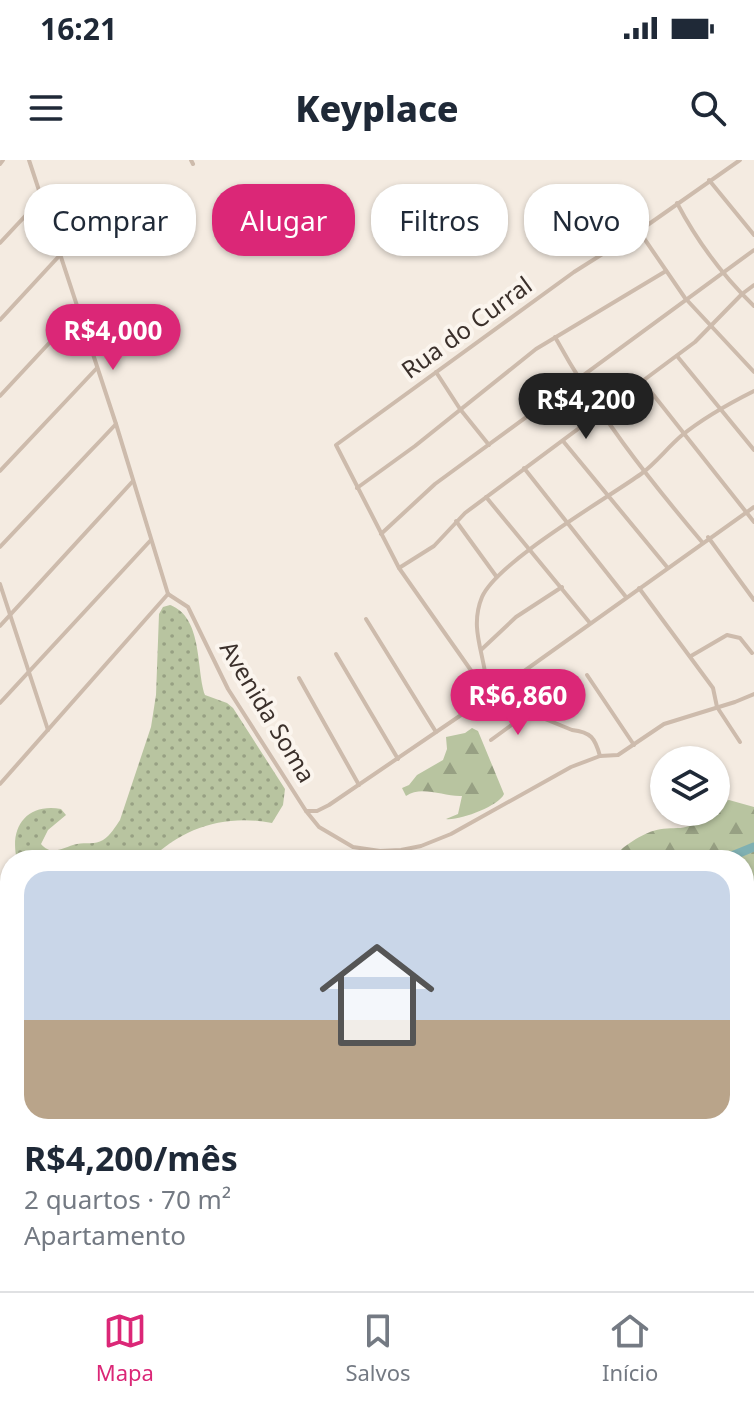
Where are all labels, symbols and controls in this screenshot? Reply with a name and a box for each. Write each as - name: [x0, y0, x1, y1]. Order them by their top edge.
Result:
- text: 16:21: [40, 8, 117, 49]
- text: Keyplace: [295, 84, 459, 133]
- icon: menu: [24, 86, 68, 130]
- icon: search: [686, 86, 730, 130]
- chip: Comprar: [24, 184, 196, 256]
- chip: Alugar: [212, 184, 355, 256]
- chip: Filtros: [371, 184, 508, 256]
- chip: Novo: [524, 184, 649, 256]
- street label: Rua do Curral: [394, 268, 538, 385]
- pin: R$4,000: [39, 304, 187, 372]
- text: R$4,000: [64, 312, 162, 348]
- pin: R$4,200: [512, 373, 660, 441]
- text: R$4,200: [537, 381, 635, 417]
- street label: Avenida Soma: [213, 634, 324, 788]
- pin: R$6,860: [444, 669, 592, 737]
- text: R$6,860: [469, 677, 567, 713]
- map controls: [650, 746, 730, 826]
- button: layers: [650, 746, 730, 826]
- icon: home: [305, 923, 449, 1067]
- text: R$4,200/mês: [24, 1135, 238, 1181]
- text: 2 quartos · 70 m²: [24, 1181, 231, 1217]
- text: Apartamento: [24, 1217, 186, 1253]
- tab: Mapa: [96, 1309, 154, 1387]
- tab: Salvos: [345, 1309, 411, 1387]
- tab: Início: [602, 1309, 658, 1387]

